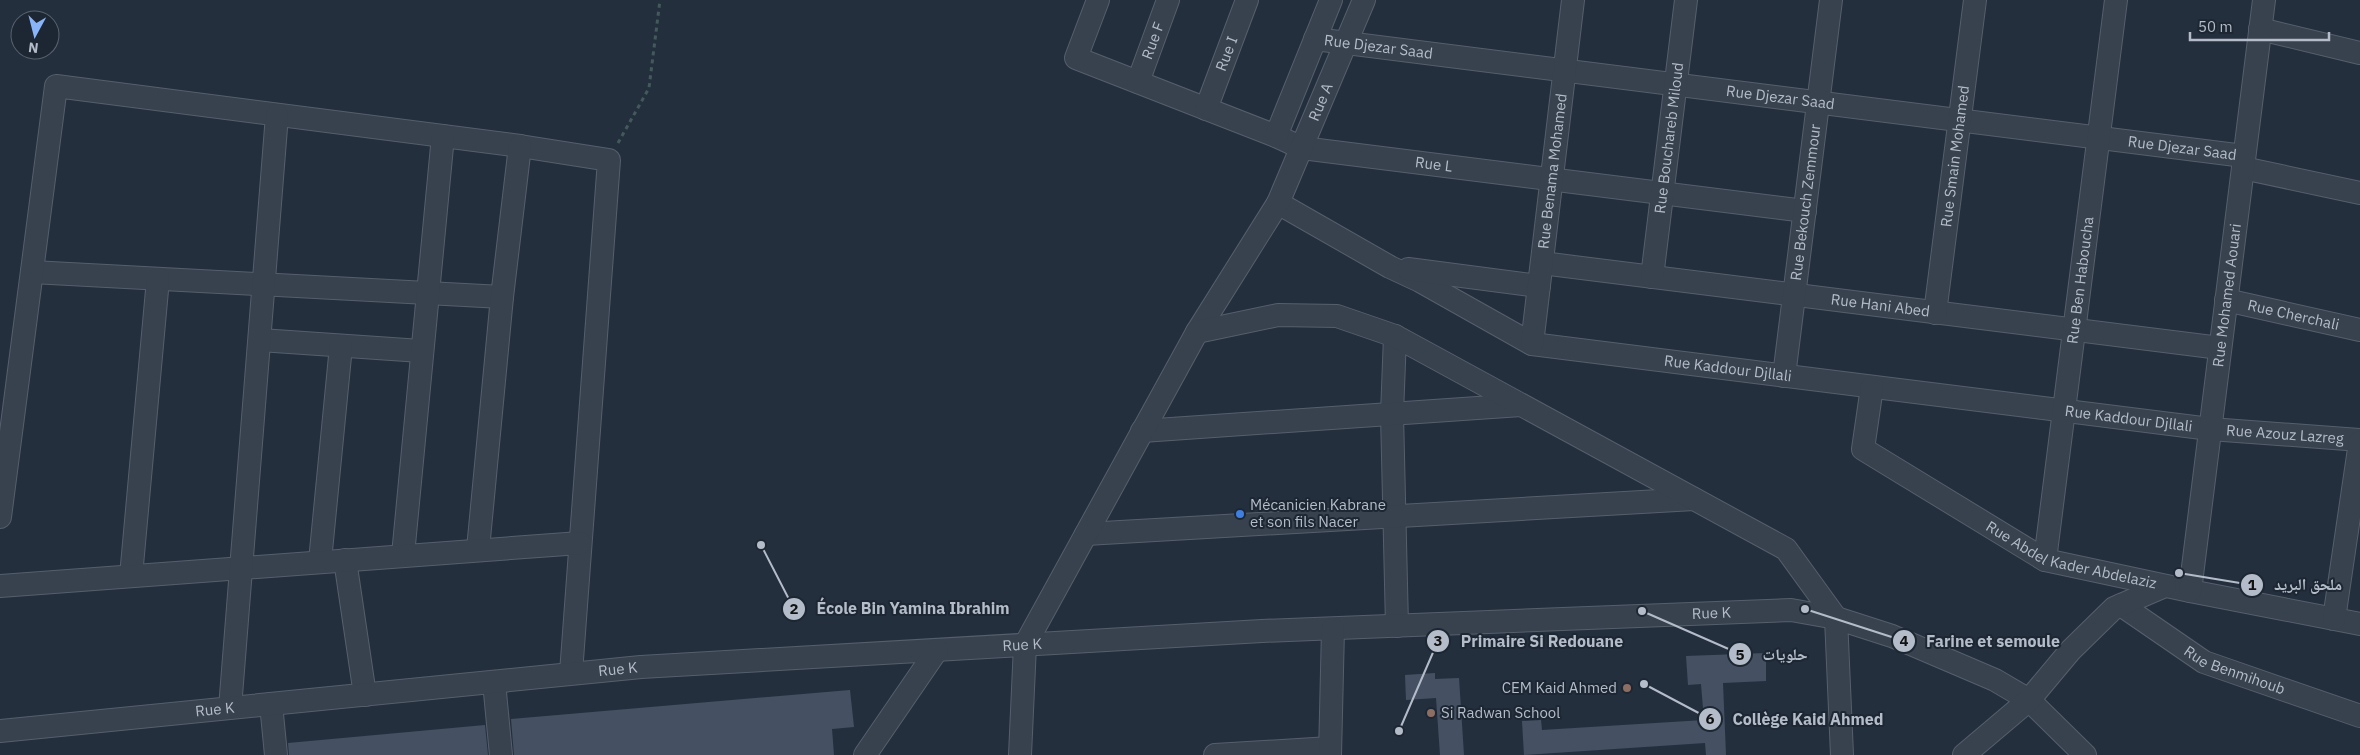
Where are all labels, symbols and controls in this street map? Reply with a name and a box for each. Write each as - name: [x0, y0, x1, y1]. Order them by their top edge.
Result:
- north arrow: [10, 10, 60, 60]
- scale bar: [2190, 10, 2329, 42]
- text: 50 m: [2198, 17, 2233, 36]
- street label: Rue F: [1137, 19, 1168, 62]
- street label: Rue Djezar Saad: [1323, 30, 1434, 63]
- street label: Rue I: [1211, 33, 1242, 74]
- text: N: [27, 38, 40, 57]
- street label: Rue Bouchareb Miloud: [1650, 61, 1687, 215]
- street label: Rue A: [1304, 80, 1337, 124]
- street label: Rue Djezar Saad: [1725, 81, 1836, 113]
- street label: Rue Smain Mohamed: [1936, 84, 1973, 228]
- street label: Rue Benama Mohamed: [1533, 92, 1571, 250]
- street label: Rue Bekouch Zemmour: [1786, 122, 1824, 282]
- street label: Rue Djezar Saad: [2127, 131, 2238, 164]
- street label: Rue L: [1414, 152, 1454, 176]
- street label: Rue Ben Haboucha: [2062, 215, 2097, 345]
- street label: Rue Mohamed Aouari: [2208, 222, 2245, 368]
- street label: Rue Hani Abed: [1830, 289, 1931, 321]
- street label: Rue Cherchali: [2246, 295, 2341, 334]
- street label: Rue Kaddour Djllali: [1663, 351, 1793, 385]
- street label: Rue Kaddour Djllali: [2064, 401, 2194, 436]
- street label: Rue Azouz Lazreg: [2225, 420, 2345, 448]
- place label: Mécanicien Kabrane et son fils Nacer: [1250, 495, 1386, 531]
- marker: Mécanicien Kabrane et son fils Nacer: [1234, 508, 1246, 520]
- street label: Rue Abdel Kader Abdelaziz: [1983, 516, 2158, 593]
- callout: ملحق البريد: [2239, 569, 2352, 600]
- text: ملحق البريد: [2274, 574, 2342, 594]
- text: 1: [2247, 575, 2257, 594]
- callout: École Bin Yamina Ibrahim: [781, 593, 1019, 624]
- text: École Bin Yamina Ibrahim: [816, 597, 1010, 618]
- text: 2: [789, 599, 799, 618]
- street label: Rue K: [1691, 602, 1732, 623]
- callout: Primaire Si Redouane: [1426, 625, 1633, 656]
- callout: Farine et semoule: [1891, 625, 2070, 656]
- text: 3: [1433, 631, 1443, 650]
- text: Primaire Si Redouane: [1461, 631, 1623, 651]
- text: 4: [1899, 631, 1909, 650]
- text: Farine et semoule: [1926, 631, 2060, 651]
- street label: Rue K: [1002, 634, 1043, 655]
- callout: حلويات: [1728, 639, 1818, 670]
- street label: Rue Benmihoub: [2180, 641, 2288, 698]
- text: حلويات: [1762, 644, 1808, 664]
- text: 5: [1735, 645, 1745, 664]
- street label: Rue K: [597, 657, 639, 680]
- place label: CEM Kaid Ahmed: [1502, 678, 1617, 697]
- marker: CEM Kaid Ahmed: [1621, 682, 1633, 694]
- street label: Rue K: [194, 698, 236, 720]
- place label: Si Radwan School: [1441, 703, 1560, 722]
- callout: Collège Kaid Ahmed: [1697, 704, 1893, 735]
- marker: Si Radwan School: [1425, 707, 1437, 719]
- text: 6: [1705, 709, 1715, 728]
- text: Collège Kaid Ahmed: [1732, 709, 1884, 729]

